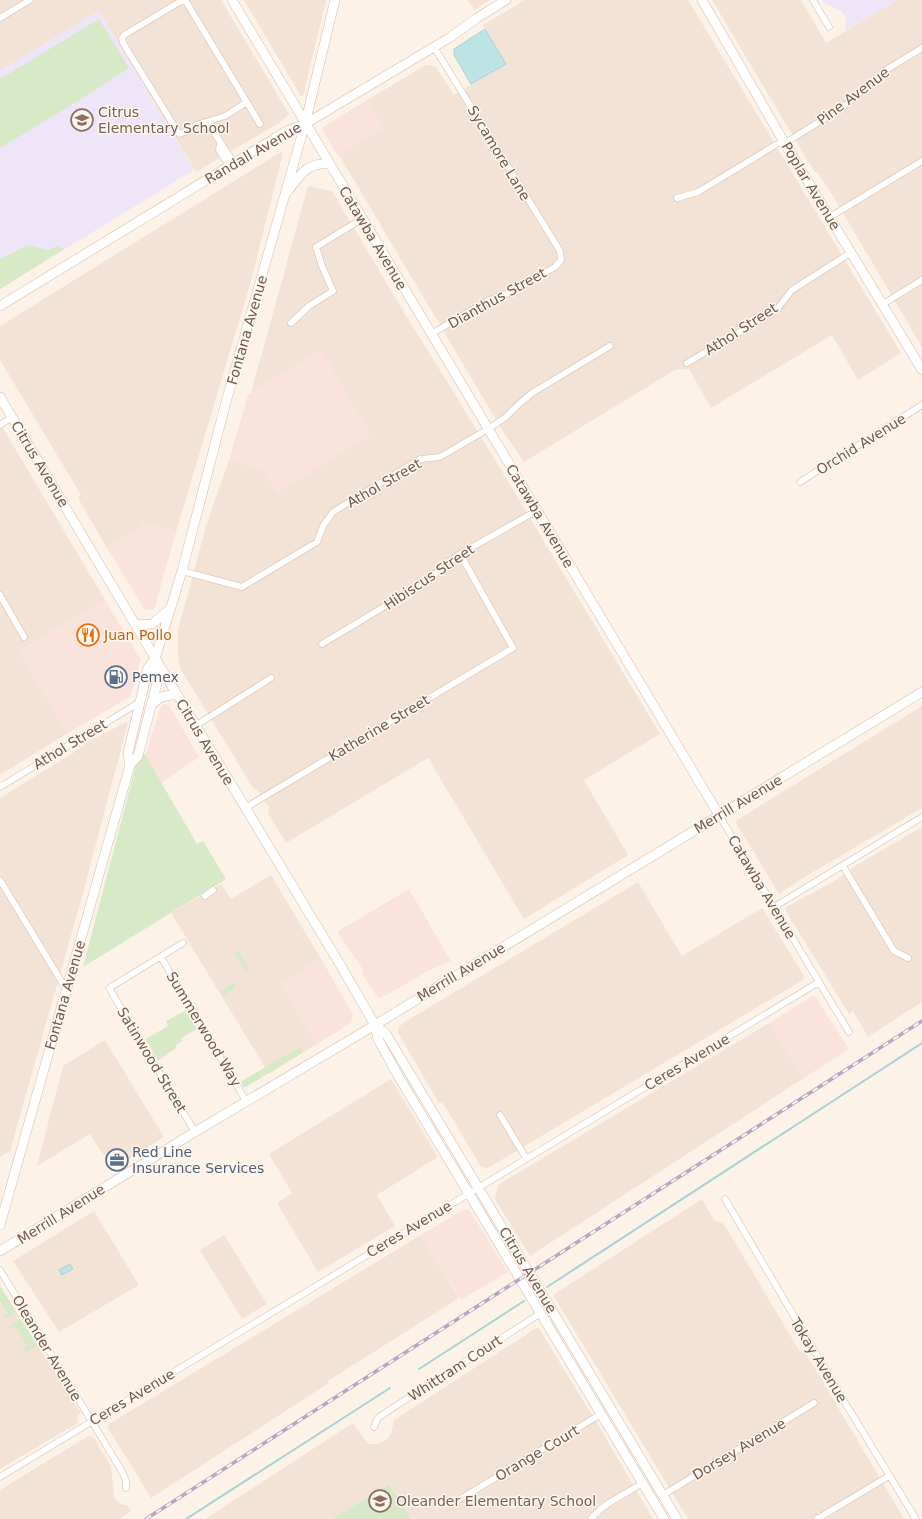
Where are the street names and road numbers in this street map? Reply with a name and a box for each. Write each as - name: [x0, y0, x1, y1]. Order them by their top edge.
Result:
- street label: Pine Avenue: [814, 64, 892, 128]
- street label: Sycamore Lane: [464, 103, 534, 203]
- street label: Randall Avenue: [202, 119, 304, 187]
- street label: Poplar Avenue: [778, 139, 844, 233]
- street label: Catawba Avenue: [336, 183, 410, 293]
- street label: Dianthus Street: [445, 264, 549, 332]
- street label: Fontana Avenue: [224, 273, 270, 387]
- street label: Athol Street: [702, 299, 781, 358]
- street label: Orchid Avenue: [813, 410, 909, 478]
- street label: Citrus Avenue: [8, 418, 72, 510]
- street label: Athol Street: [344, 455, 424, 511]
- street label: Catawba Avenue: [503, 461, 577, 571]
- street label: Hibiscus Street: [381, 541, 478, 613]
- street label: Katherine Street: [326, 691, 433, 764]
- street label: Citrus Avenue: [173, 696, 237, 788]
- street label: Athol Street: [30, 715, 110, 772]
- street label: Merrill Avenue: [691, 771, 785, 837]
- street label: Catawba Avenue: [725, 832, 799, 942]
- street label: Fontana Avenue: [42, 938, 88, 1052]
- street label: Merrill Avenue: [414, 939, 508, 1005]
- street label: Summerwood Way: [163, 969, 245, 1089]
- street label: Satinwood Street: [114, 1004, 190, 1116]
- street label: Ceres Avenue: [642, 1030, 732, 1094]
- street label: Merrill Avenue: [14, 1181, 108, 1247]
- street label: Ceres Avenue: [364, 1197, 454, 1261]
- street label: Citrus Avenue: [496, 1224, 560, 1316]
- street label: Oleander Avenue: [9, 1292, 85, 1404]
- street label: Tokay Avenue: [787, 1314, 851, 1405]
- street label: Whittram Court: [405, 1331, 505, 1404]
- street label: Ceres Avenue: [87, 1365, 177, 1429]
- street label: Dorsey Avenue: [690, 1415, 788, 1483]
- street label: Orange Court: [492, 1422, 582, 1484]

